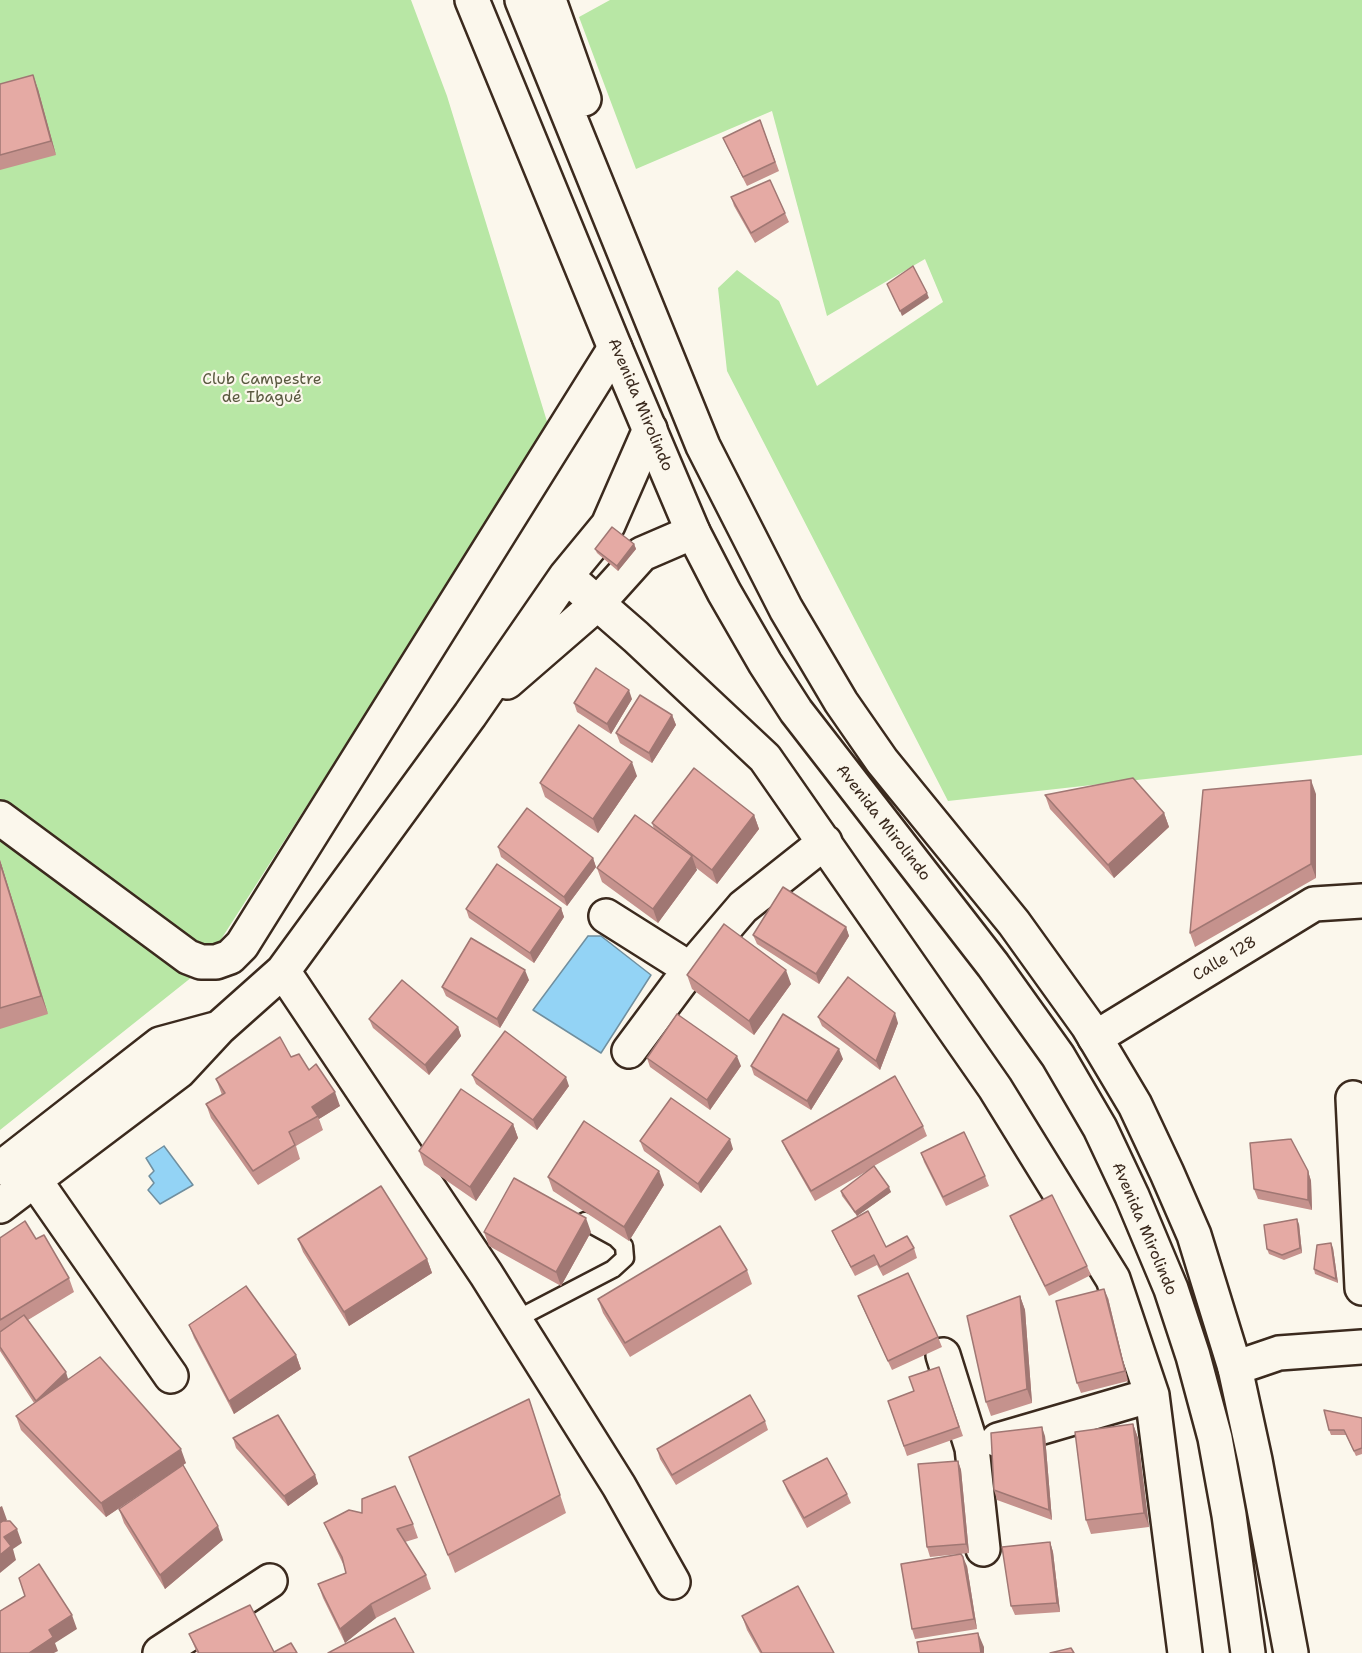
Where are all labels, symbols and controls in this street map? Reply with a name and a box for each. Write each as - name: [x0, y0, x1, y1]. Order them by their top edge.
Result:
- street label: Avenida Mirolindo: [603, 336, 677, 474]
- park label: Club Campestre de Ibagué: [202, 370, 322, 408]
- street label: Avenida Mirolindo: [832, 761, 934, 885]
- street label: Calle 128: [1190, 932, 1260, 986]
- street label: Avenida Mirolindo: [1107, 1160, 1181, 1298]

